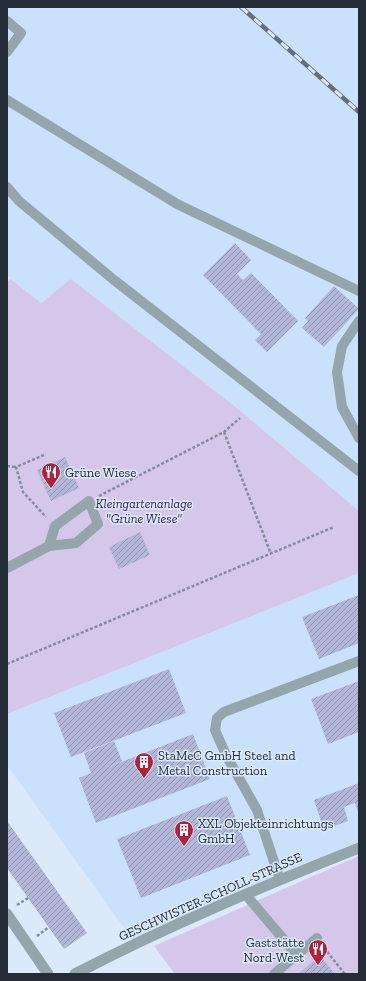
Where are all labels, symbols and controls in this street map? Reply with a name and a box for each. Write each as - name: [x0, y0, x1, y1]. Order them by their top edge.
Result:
- restaurant icon: Grüne Wiese: [40, 461, 62, 489]
- place label: Grüne Wiese: [65, 465, 136, 480]
- park label: Kleingartenanlage "Grüne Wiese": [95, 496, 193, 526]
- place label: StaMeC GmbH Steel and Metal Construction: [158, 748, 296, 778]
- building icon: StaMeC GmbH Steel and Metal Construction: [133, 751, 155, 779]
- place label: XXL Objekteinrichtungs GmbH: [198, 816, 334, 846]
- building icon: XXL Objekteinrichtungs GmbH: [173, 819, 195, 847]
- street label: GESCHWISTER-SCHOLL-STRASSE: [116, 849, 304, 944]
- place label: Gaststätte Nord-West: [244, 935, 304, 965]
- restaurant icon: Gaststätte Nord-West: [307, 938, 329, 966]

